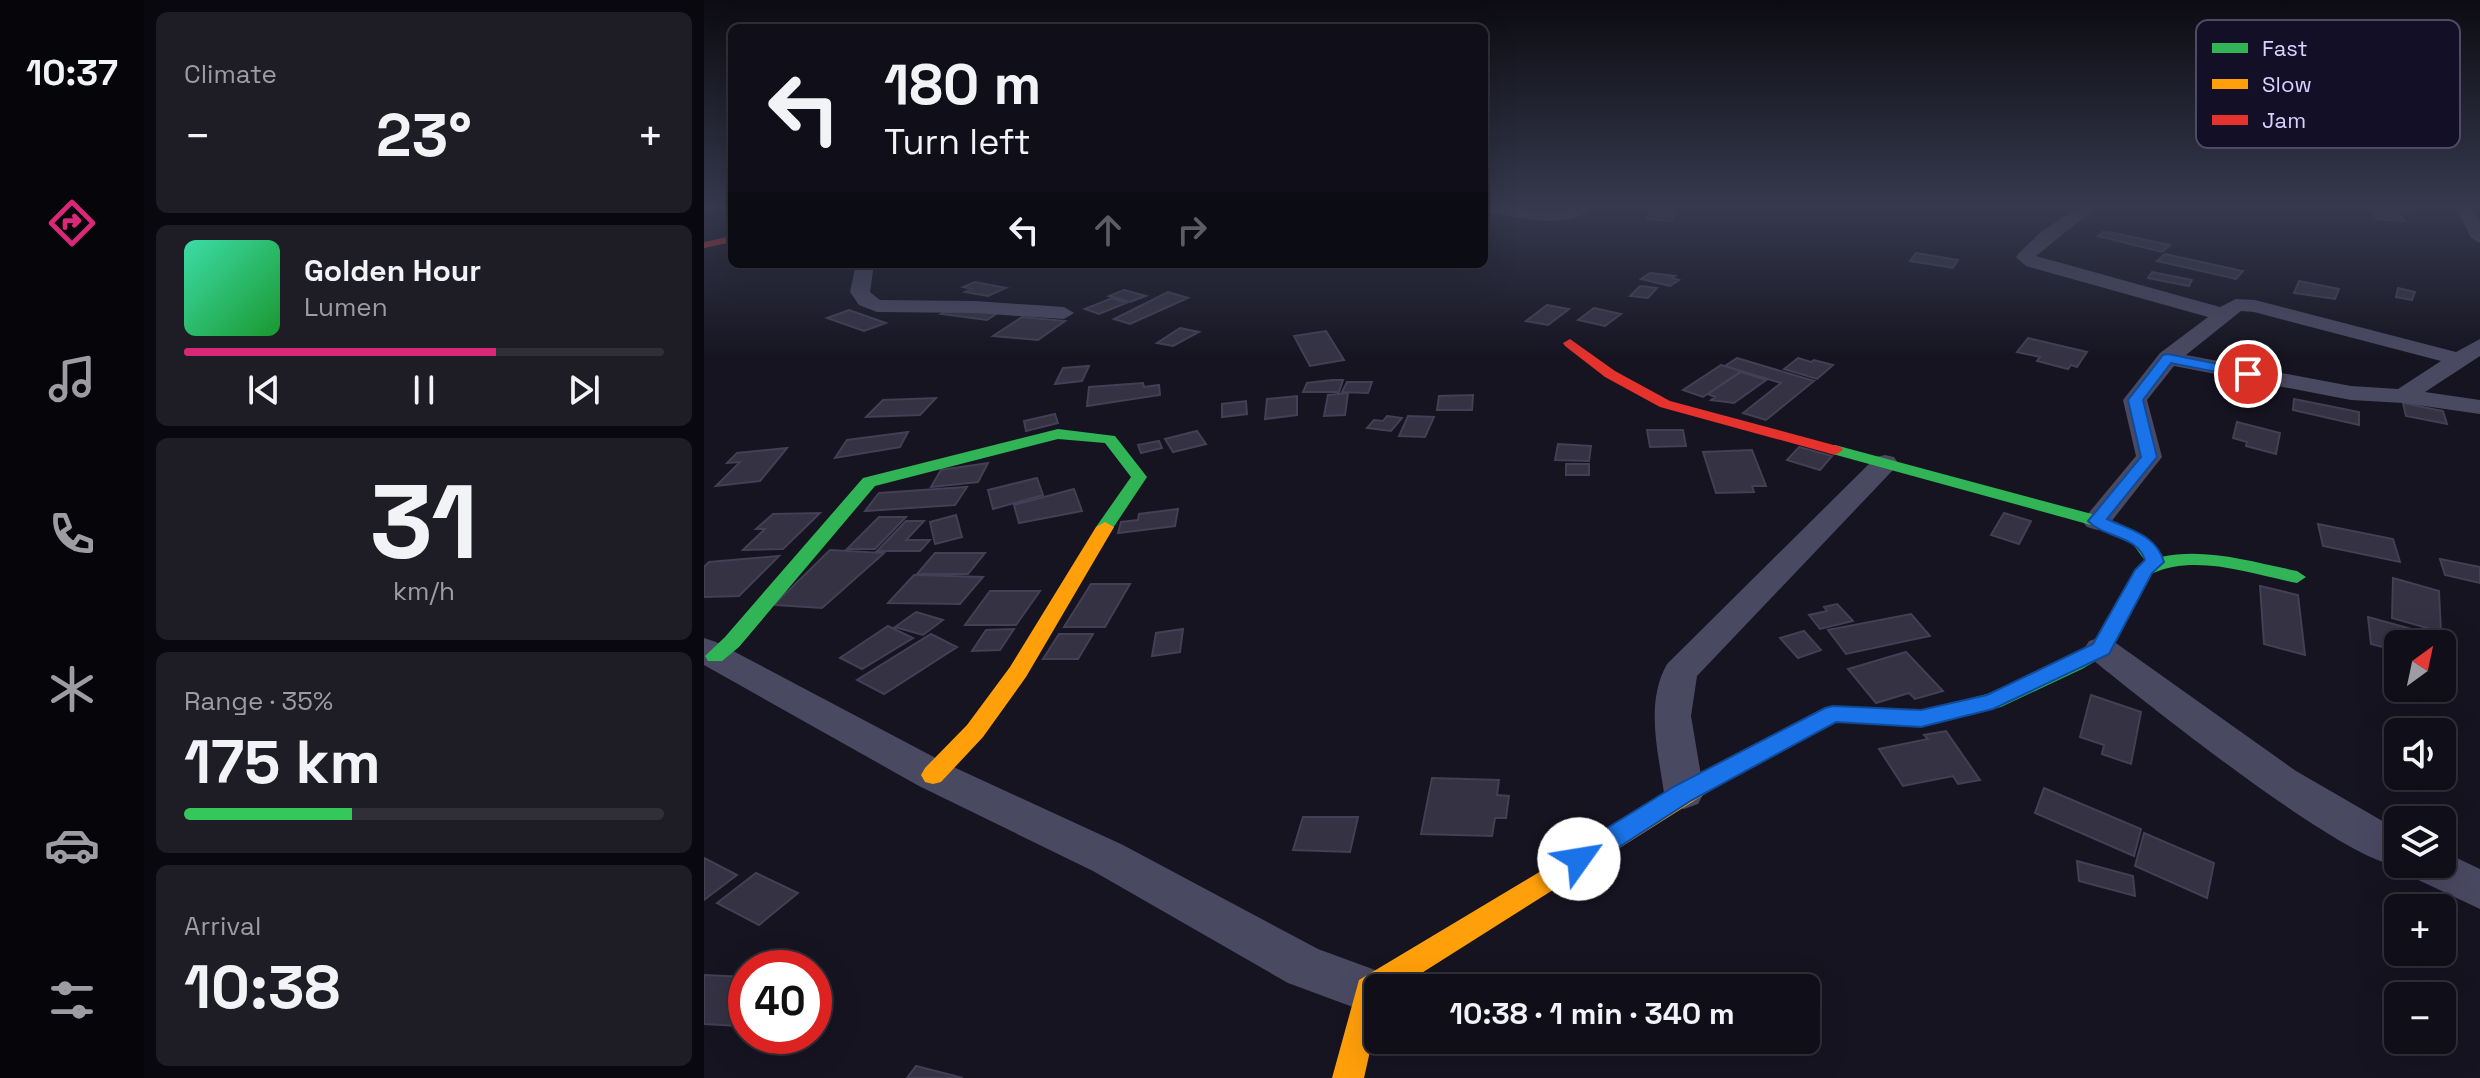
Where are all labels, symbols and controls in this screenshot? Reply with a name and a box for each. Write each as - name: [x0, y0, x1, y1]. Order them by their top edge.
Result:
- legend: [2196, 20, 2460, 148]
- text: Fast: [2262, 34, 2308, 62]
- text: 180 m: [884, 49, 1041, 120]
- text: 10:37: [26, 50, 118, 96]
- icon: left: [752, 56, 856, 160]
- text: Climate: [184, 57, 277, 91]
- text: Slow: [2262, 70, 2312, 98]
- text: 23°: [376, 97, 472, 174]
- text: Jam: [2262, 106, 2306, 134]
- text: −: [184, 108, 211, 164]
- text: +: [637, 108, 664, 164]
- text: Turn left: [884, 119, 1031, 165]
- icon: directions: [44, 195, 100, 251]
- icon: left: [1002, 208, 1046, 252]
- icon: ahead: [1086, 208, 1130, 252]
- icon: right: [1170, 208, 1214, 252]
- text: Golden Hour: [304, 251, 481, 290]
- text: Lumen: [304, 290, 388, 324]
- pin: [2214, 340, 2282, 408]
- icon: music: [44, 351, 100, 407]
- icon: arrive: [2226, 352, 2270, 396]
- icon: previous: [242, 368, 286, 412]
- icon: pause: [402, 368, 446, 412]
- icon: next: [562, 368, 606, 412]
- text: 31: [370, 456, 478, 588]
- icon: phone: [44, 506, 100, 562]
- text: km/h: [393, 574, 455, 608]
- north arrow: [2384, 630, 2456, 702]
- map controls: [2384, 630, 2456, 1054]
- icon: climate: [44, 661, 100, 717]
- text: Range · 35%: [184, 684, 333, 718]
- button: sound: [2384, 718, 2456, 790]
- text: 175 km: [184, 724, 381, 801]
- button: layers: [2384, 806, 2456, 878]
- icon: car: [44, 817, 100, 873]
- position arrow: [1537, 817, 1621, 901]
- button: +: [2384, 894, 2456, 966]
- text: Arrival: [184, 909, 261, 943]
- text: 10:38: [184, 949, 340, 1026]
- speed limit sign: 40: [728, 950, 832, 1054]
- icon: filters: [44, 972, 100, 1028]
- button: −: [2384, 982, 2456, 1054]
- text: 10:38 · 1 min · 340 m: [1450, 994, 1735, 1033]

